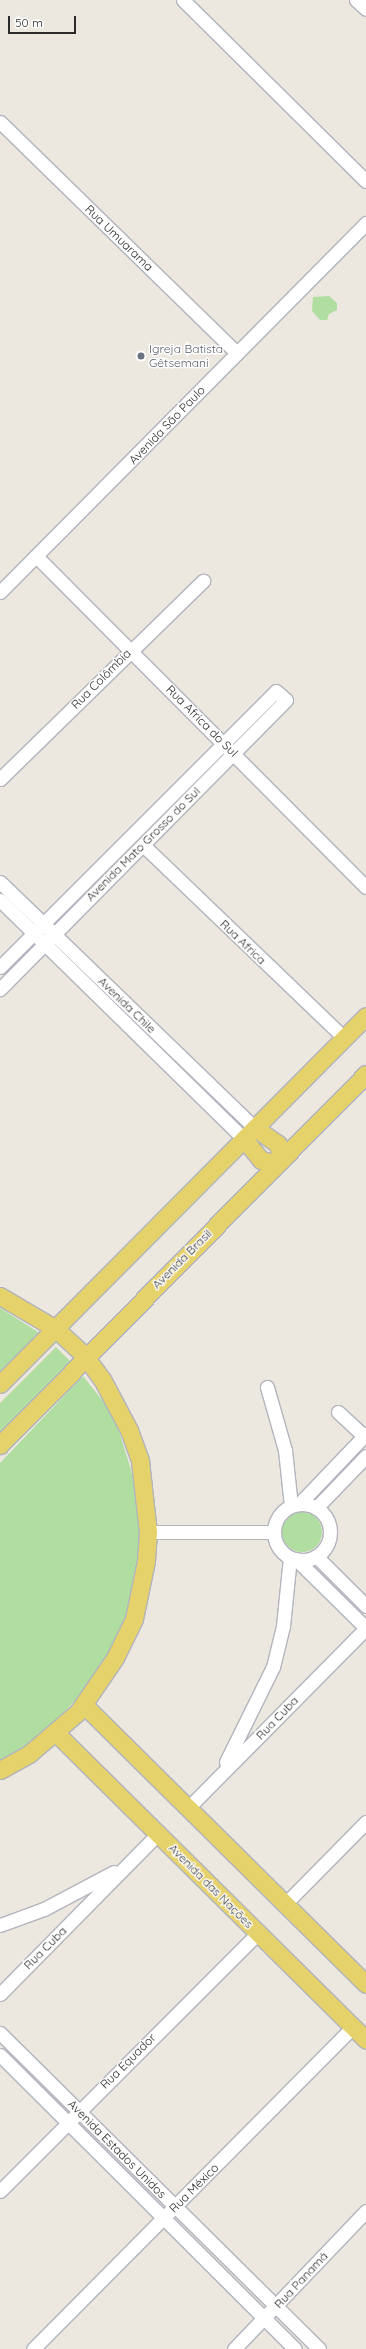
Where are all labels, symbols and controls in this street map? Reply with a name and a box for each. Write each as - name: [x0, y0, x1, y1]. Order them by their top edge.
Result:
- scale bar: [10, 8, 78, 34]
- text: 50 m: [15, 15, 43, 30]
- street label: Rua Umuarama: [82, 202, 156, 274]
- place label: Igreja Batista Gêtsemani: [149, 342, 223, 370]
- marker: Igreja Batista Gêtsemani: [136, 351, 146, 361]
- street label: Avenida São Paulo: [126, 383, 208, 467]
- street label: Rua Colômbia: [68, 646, 134, 712]
- street label: Rua Africa do Sul: [163, 682, 241, 760]
- street label: Avenida Mato Grosso do Sul: [83, 784, 203, 904]
- street label: Rua Africa: [217, 917, 269, 967]
- street label: Avenida Chile: [95, 974, 159, 1036]
- street label: Avenida Brasil: [149, 1226, 215, 1292]
- street label: Rua Cuba: [253, 1693, 301, 1743]
- street label: Avenida das Nações: [166, 1841, 256, 1931]
- street label: Rua Cuba: [21, 1924, 69, 1972]
- street label: Rua Equador: [97, 2030, 159, 2092]
- street label: Avenida Estados Unidos: [65, 2097, 169, 2201]
- street label: Rua México: [166, 2160, 222, 2216]
- street label: Rua Panamá: [271, 2249, 331, 2311]

